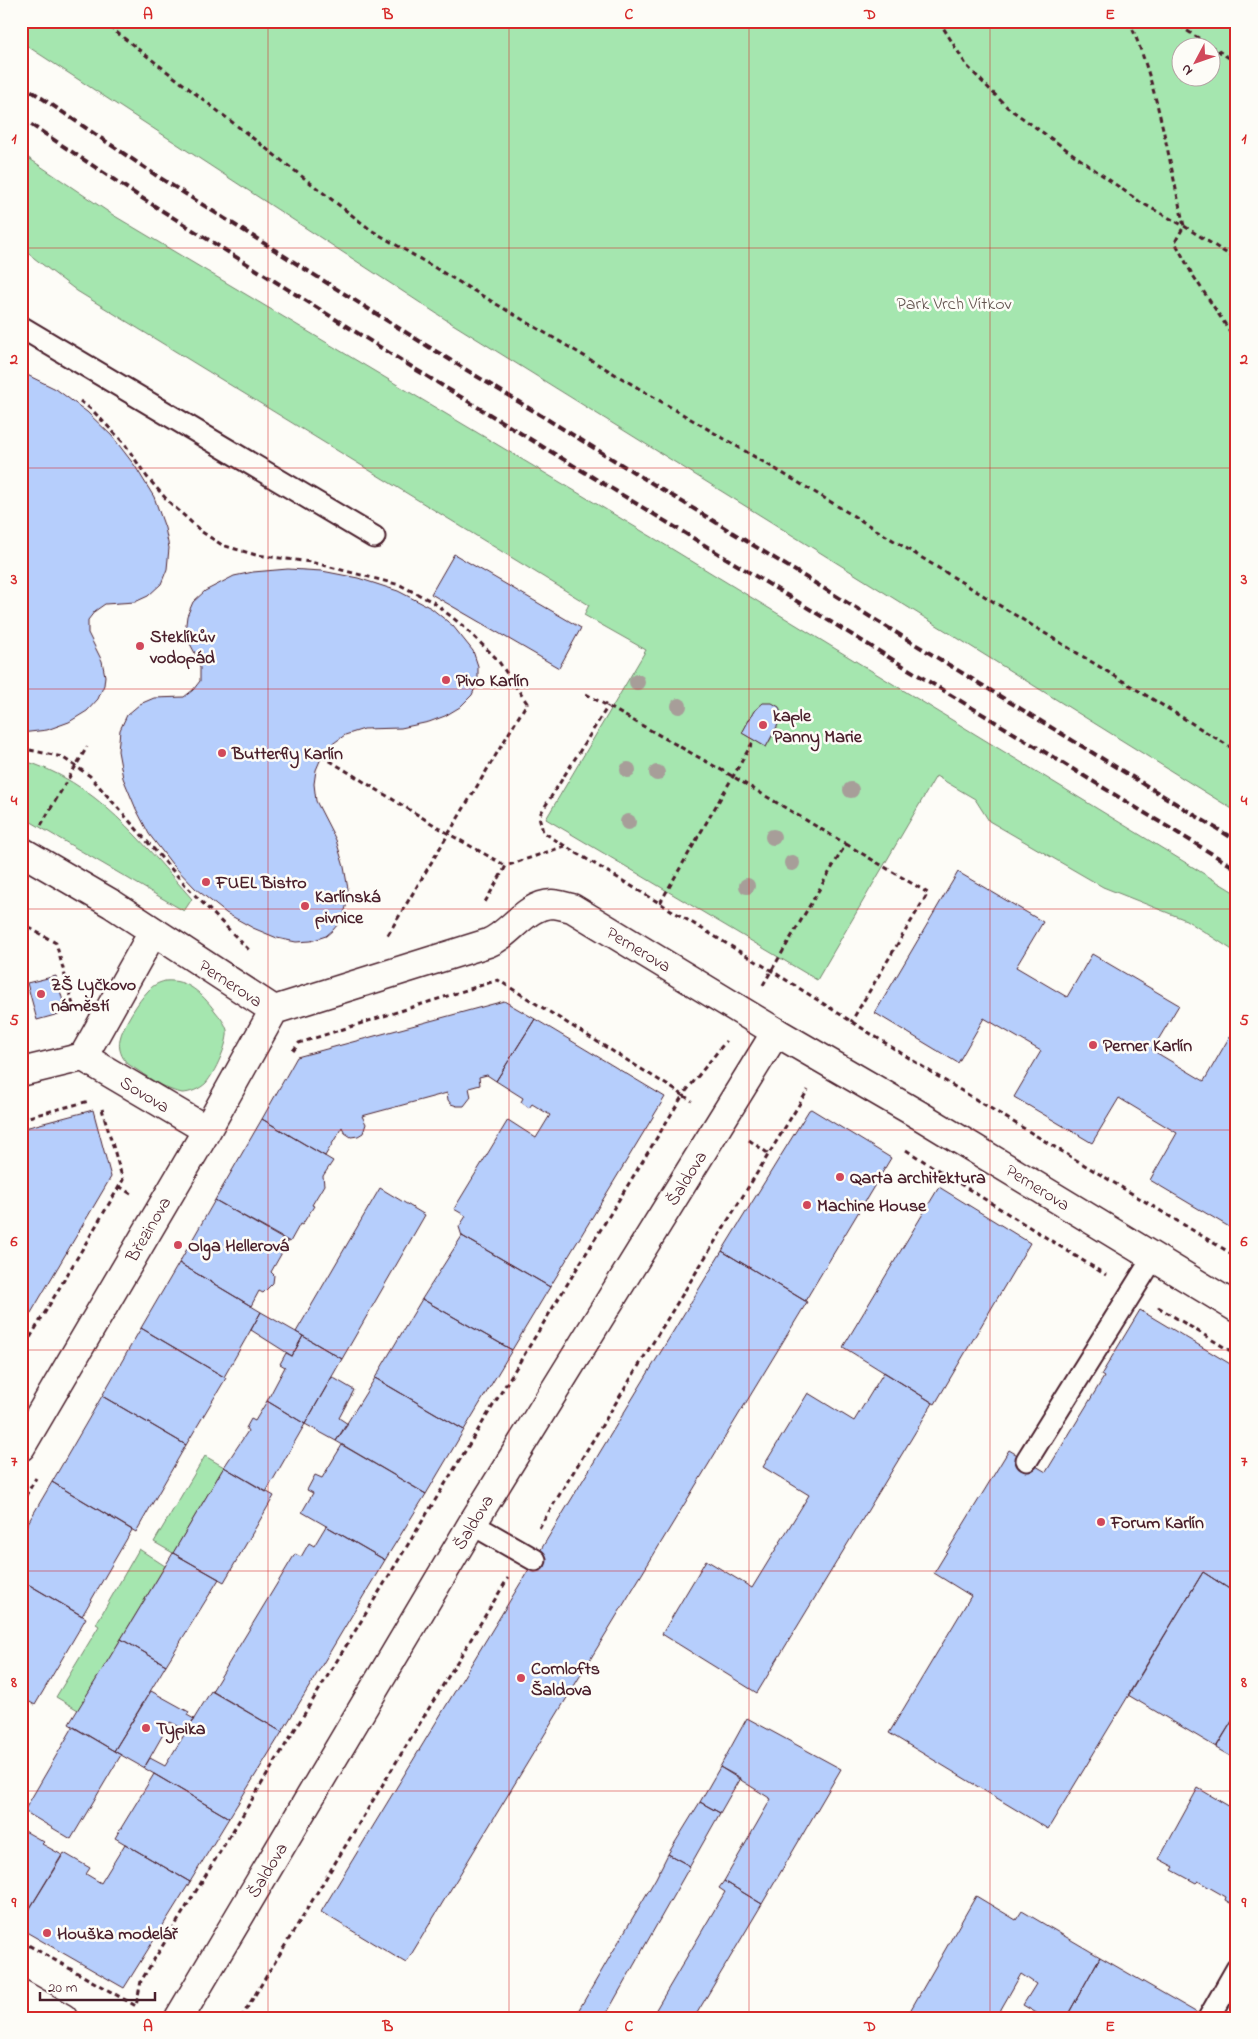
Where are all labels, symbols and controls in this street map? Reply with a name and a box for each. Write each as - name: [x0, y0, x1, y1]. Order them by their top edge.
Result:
- text: A: [143, 3, 153, 27]
- text: B: [382, 3, 394, 27]
- text: C: [625, 3, 634, 27]
- text: D: [863, 3, 876, 27]
- text: E: [1105, 3, 1115, 27]
- north arrow: [1170, 38, 1220, 88]
- text: N: [1176, 59, 1198, 80]
- text: 1: [11, 127, 17, 151]
- text: 1: [1241, 127, 1247, 151]
- park label: Park Vrch Vítkov: [897, 292, 1012, 318]
- text: 2: [9, 348, 18, 372]
- text: 2: [1239, 348, 1248, 372]
- text: 3: [10, 568, 18, 592]
- text: 3: [1240, 568, 1248, 592]
- place label: Steklíkův vodopád: [149, 625, 216, 672]
- marker: Steklíkův vodopád: [134, 640, 146, 652]
- place label: Pivo Karlín: [456, 669, 529, 695]
- marker: Pivo Karlín: [440, 674, 452, 686]
- place label: kaple Panny Marie: [773, 704, 863, 752]
- marker: kaple Panny Marie: [757, 719, 769, 731]
- place label: Butterfly Karlín: [231, 742, 343, 769]
- marker: Butterfly Karlín: [216, 747, 228, 759]
- text: 4: [10, 789, 18, 813]
- text: 4: [1240, 789, 1248, 813]
- place label: FUEL Bistro: [215, 871, 307, 897]
- marker: FUEL Bistro: [200, 876, 212, 888]
- place label: Karlínská pivnice: [315, 885, 381, 932]
- marker: Karlínská pivnice: [299, 900, 311, 912]
- street label: Pernerova: [601, 921, 675, 980]
- street label: Pernerova: [193, 954, 267, 1015]
- place label: ZŠ Lyčkovo náměstí: [51, 973, 136, 1020]
- marker: ZŠ Lyčkovo náměstí: [35, 988, 47, 1000]
- text: 5: [9, 1009, 19, 1033]
- text: 5: [1239, 1009, 1249, 1033]
- place label: Perner Karlín: [1103, 1034, 1192, 1060]
- marker: Perner Karlín: [1087, 1039, 1099, 1051]
- street label: Sovova: [114, 1071, 174, 1121]
- street label: Šaldova: [661, 1147, 715, 1212]
- street label: Pernerova: [1000, 1159, 1074, 1219]
- place label: Qarta architektura: [850, 1166, 986, 1192]
- marker: Qarta architektura: [834, 1171, 846, 1183]
- street label: Březinova: [120, 1193, 179, 1268]
- place label: Machine House: [817, 1194, 927, 1220]
- marker: Machine House: [801, 1199, 813, 1211]
- text: 6: [9, 1230, 18, 1254]
- text: 6: [1239, 1230, 1248, 1254]
- place label: Olga Hellerová: [188, 1234, 290, 1261]
- marker: Olga Hellerová: [172, 1239, 184, 1251]
- text: 7: [11, 1450, 18, 1474]
- text: 7: [1241, 1450, 1248, 1474]
- street label: Šaldova: [448, 1490, 501, 1556]
- place label: Forum Karlín: [1110, 1511, 1204, 1537]
- marker: Forum Karlín: [1095, 1516, 1107, 1528]
- place label: Cornlofts Šaldova: [531, 1657, 600, 1704]
- text: 8: [10, 1671, 17, 1695]
- text: 8: [1240, 1671, 1247, 1695]
- marker: Cornlofts Šaldova: [515, 1672, 527, 1684]
- place label: Typika: [156, 1717, 206, 1744]
- marker: Typika: [140, 1722, 152, 1734]
- street label: Šaldova: [242, 1838, 295, 1904]
- text: 9: [11, 1891, 17, 1915]
- text: 9: [1241, 1891, 1247, 1915]
- place label: Houška modelář: [57, 1922, 178, 1948]
- marker: Houška modelář: [41, 1927, 53, 1939]
- scale bar: [40, 1969, 155, 2001]
- text: 20 m: [48, 1977, 78, 1999]
- text: A: [143, 2015, 153, 2039]
- text: B: [382, 2015, 394, 2039]
- text: C: [625, 2015, 634, 2039]
- text: D: [863, 2015, 876, 2039]
- text: E: [1105, 2015, 1115, 2039]

